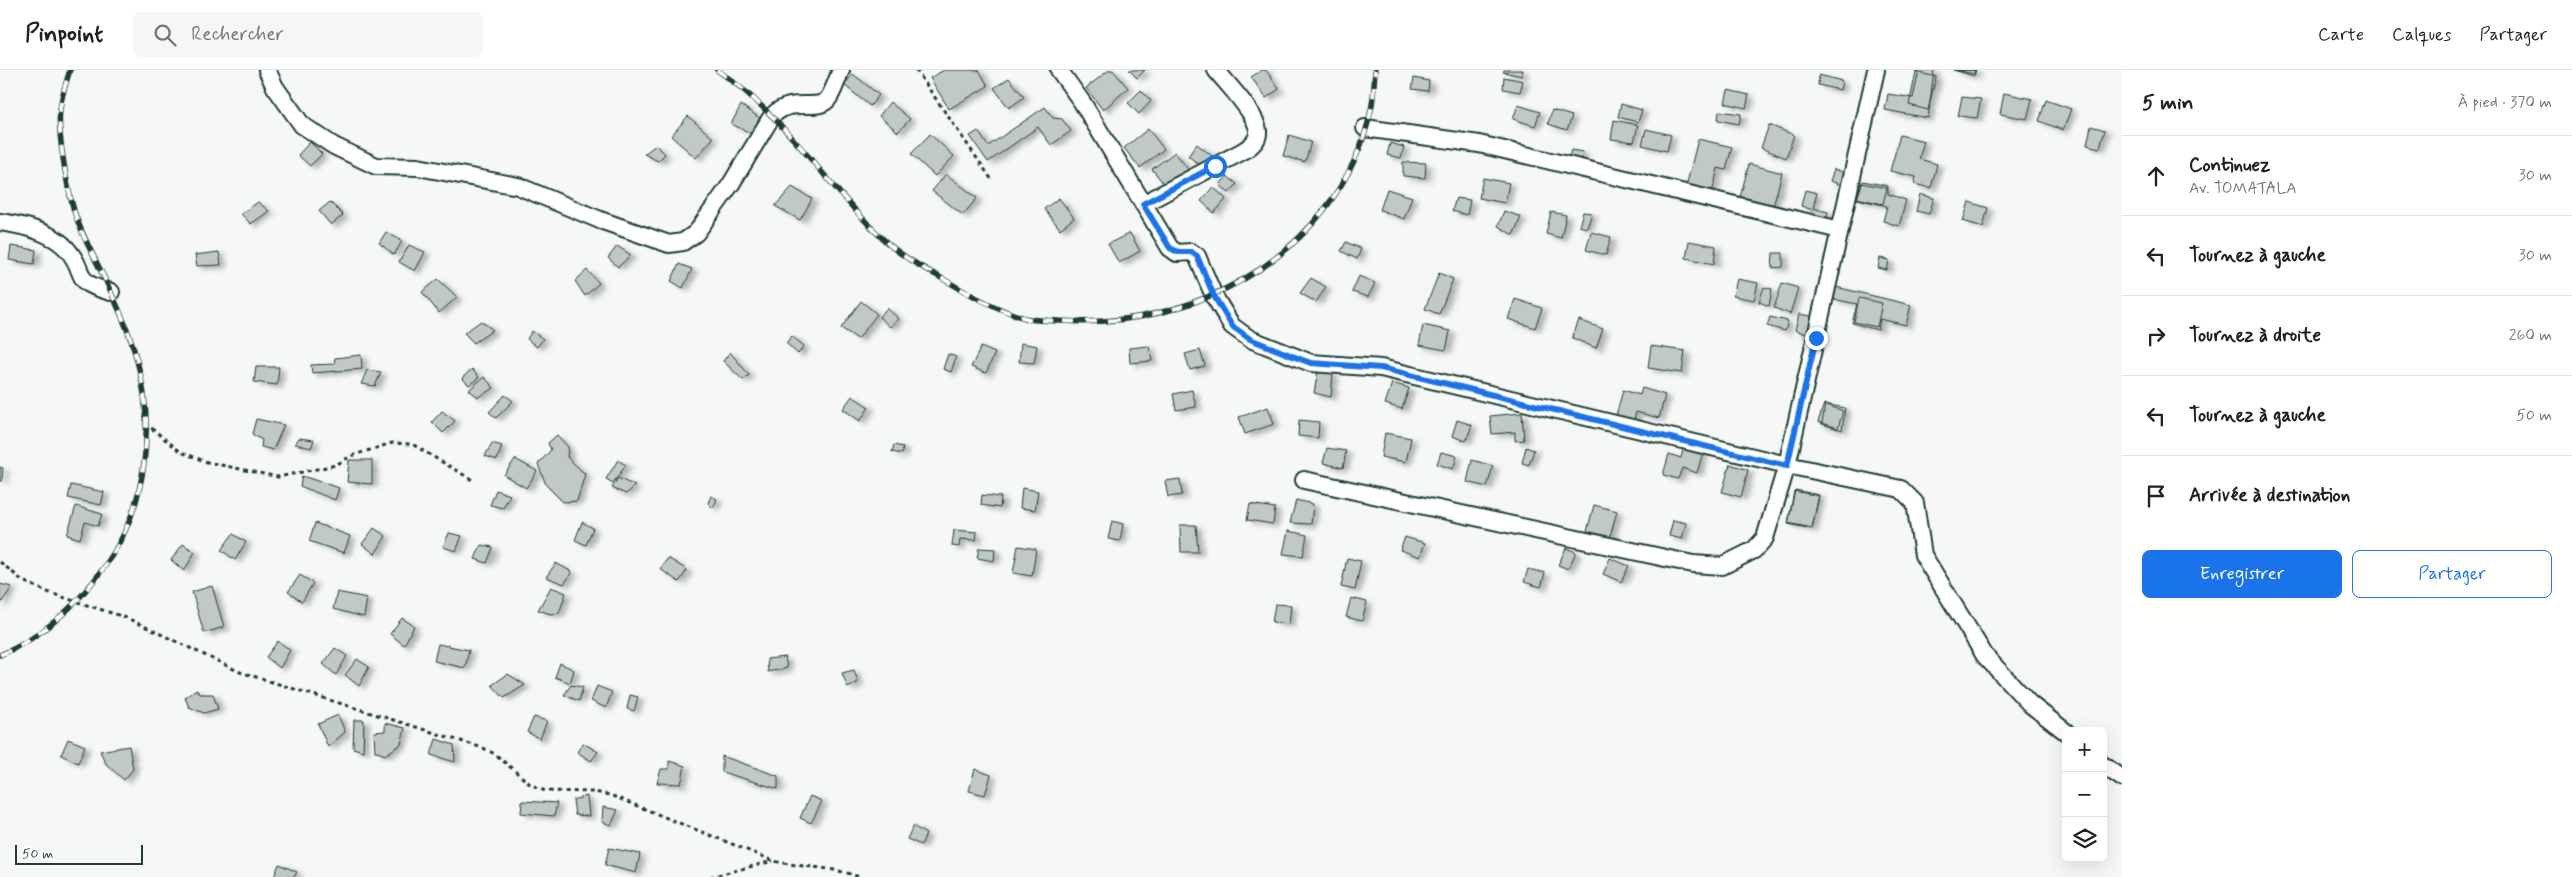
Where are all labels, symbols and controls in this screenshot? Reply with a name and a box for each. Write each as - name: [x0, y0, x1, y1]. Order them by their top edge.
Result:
- search box: [133, 12, 483, 57]
- text: Pinpoint: [25, 19, 103, 50]
- icon: search: [151, 21, 179, 49]
- text: Rechercher: [191, 22, 284, 47]
- text: Carte: [2318, 23, 2364, 47]
- text: Calques: [2392, 23, 2451, 47]
- text: Partager: [2479, 23, 2547, 47]
- text: 5 min: [2142, 89, 2194, 117]
- text: À pied · 370 m: [2458, 92, 2552, 113]
- text: Continuez: [2189, 153, 2270, 178]
- route start: [1204, 155, 1227, 178]
- icon: ahead: [2142, 162, 2170, 190]
- text: 30 m: [2519, 165, 2552, 186]
- text: Av. TOMATALA: [2189, 178, 2297, 199]
- icon: left: [2142, 242, 2170, 270]
- text: Tournez à gauche: [2189, 243, 2326, 268]
- text: 30 m: [2519, 245, 2552, 266]
- icon: right: [2142, 322, 2170, 350]
- text: Tournez à droite: [2189, 323, 2321, 348]
- text: 260 m: [2509, 325, 2552, 346]
- route end: [1805, 327, 1828, 350]
- icon: left: [2142, 402, 2170, 430]
- text: Tournez à gauche: [2189, 403, 2326, 428]
- text: 50 m: [2516, 405, 2552, 426]
- icon: arrive: [2142, 482, 2170, 510]
- text: Arrivée à destination: [2189, 483, 2350, 508]
- button: Enregistrer: [2142, 550, 2342, 598]
- button: Partager: [2352, 550, 2552, 598]
- map controls: [2062, 727, 2107, 862]
- button: +: [2062, 727, 2107, 772]
- button: −: [2062, 772, 2107, 817]
- button: layers: [2062, 817, 2107, 862]
- scale bar: [15, 842, 142, 865]
- text: 50 m: [22, 845, 53, 863]

